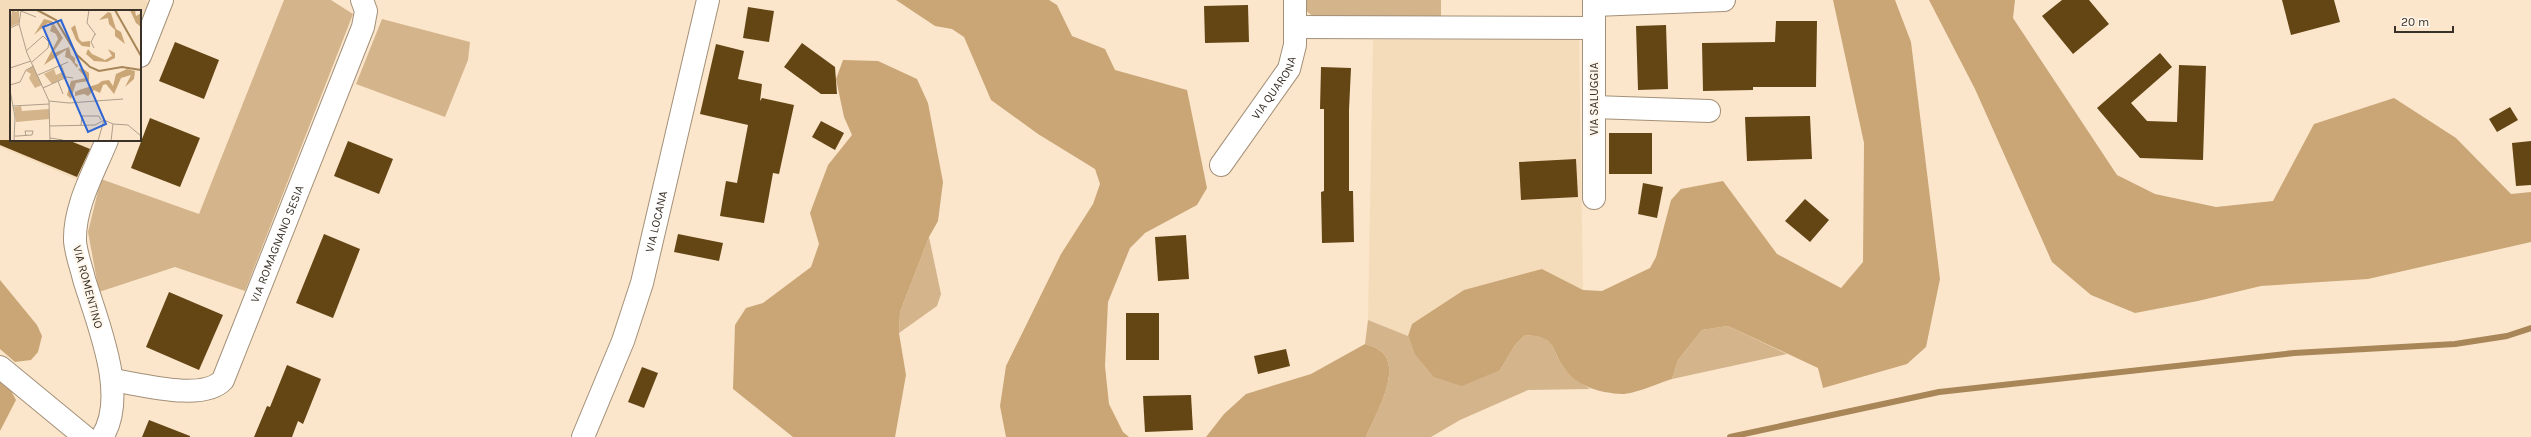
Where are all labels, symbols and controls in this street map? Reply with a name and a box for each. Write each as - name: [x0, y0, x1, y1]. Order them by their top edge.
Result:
- scale bar: [2395, 8, 2453, 34]
- inset map: [10, 10, 141, 141]
- text: 20 m: [2401, 15, 2429, 29]
- street label: VIA QUARONA: [1249, 55, 1299, 122]
- street label: VIA SALUGGIA: [1587, 62, 1601, 136]
- street label: VIA ROMAGNANO SESIA: [247, 183, 307, 305]
- street label: VIA LOCANA: [642, 189, 670, 254]
- street label: VIA ROMENTINO: [70, 244, 106, 330]

